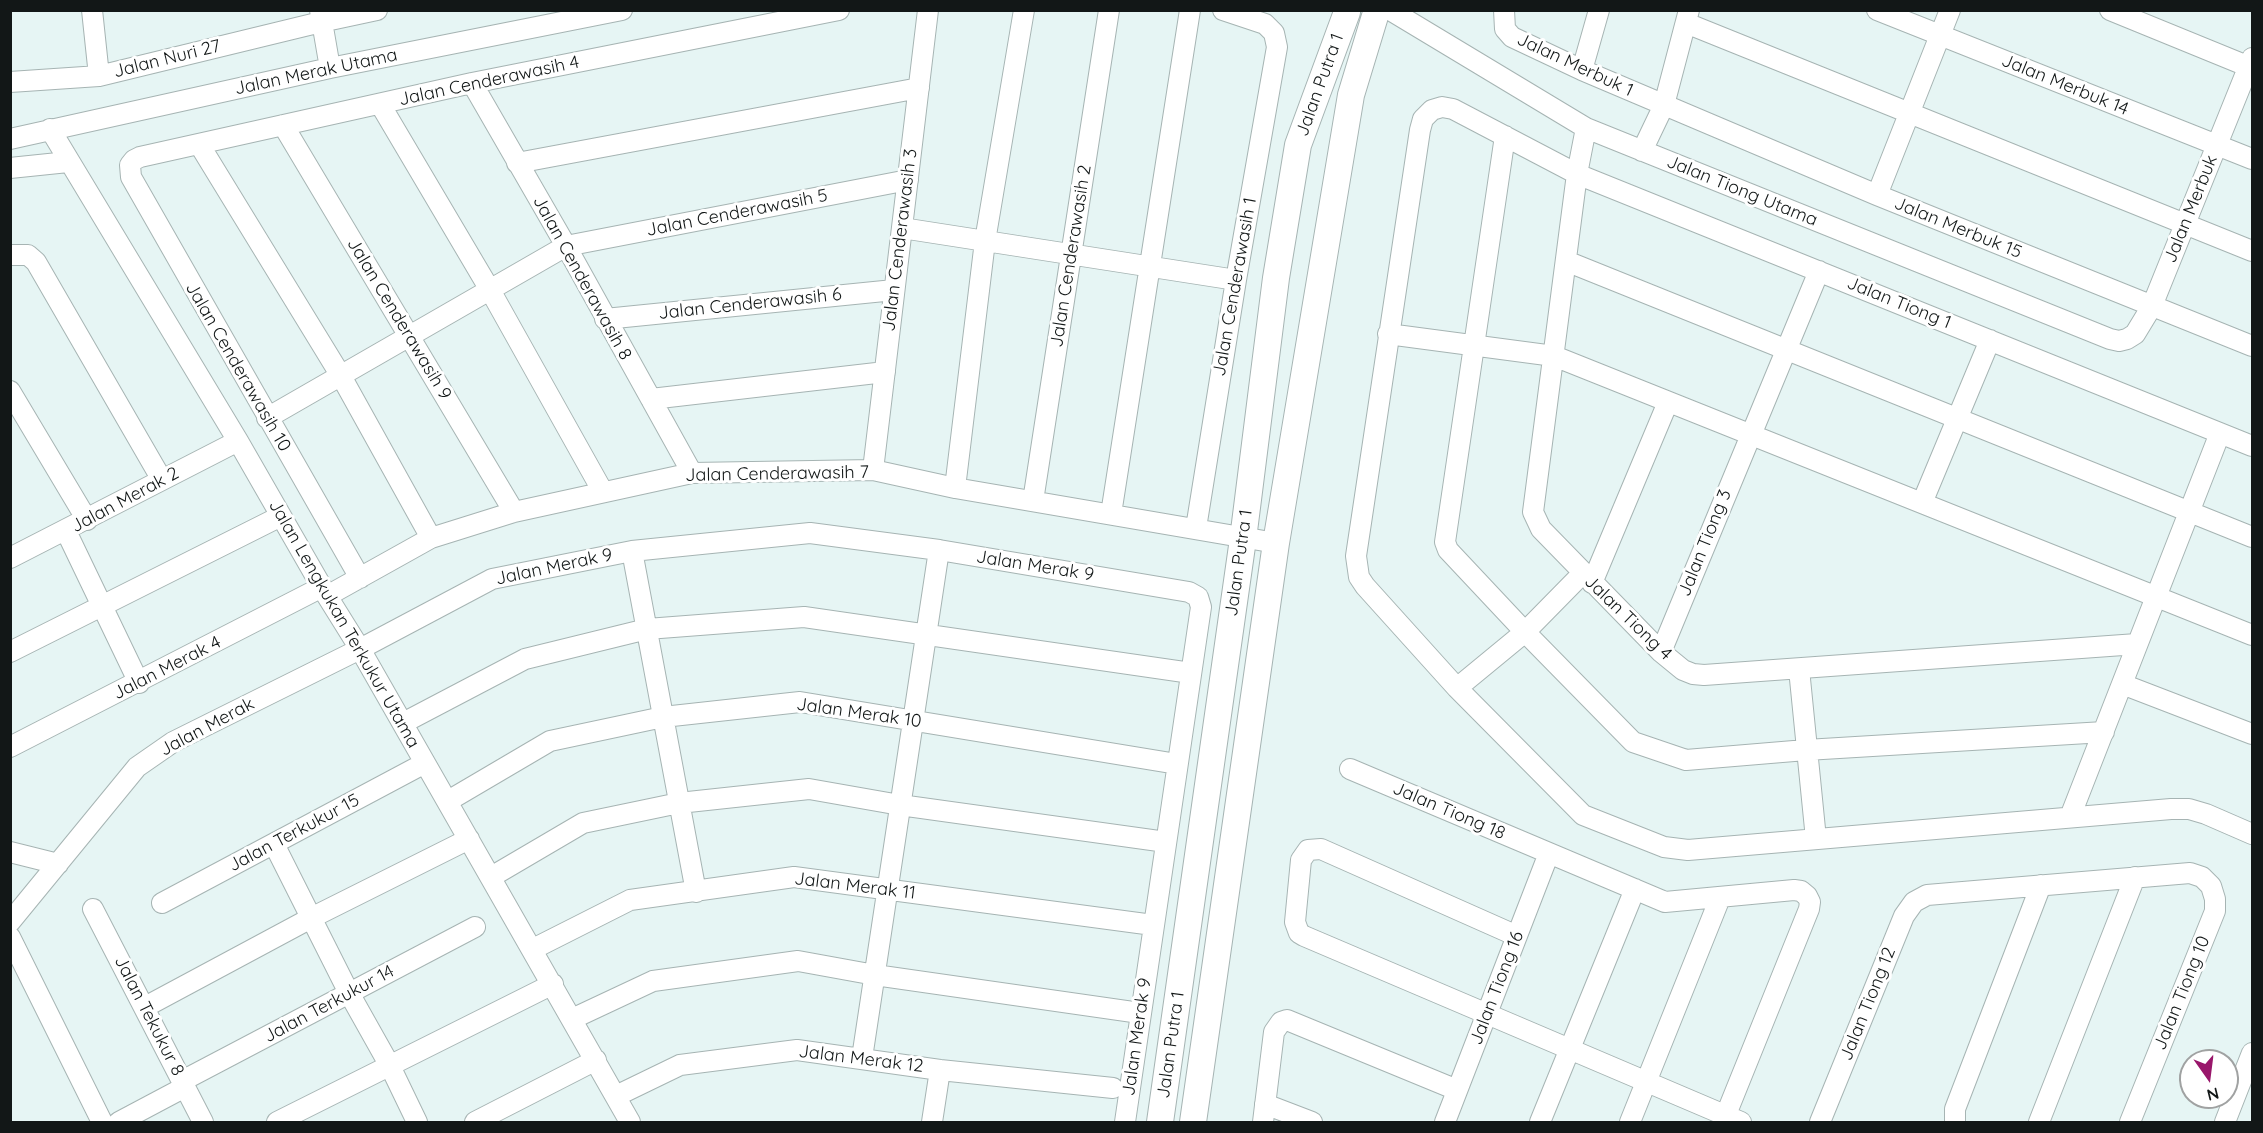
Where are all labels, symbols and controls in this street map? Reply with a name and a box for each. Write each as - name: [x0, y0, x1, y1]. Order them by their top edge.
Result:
- street label: Jalan Merbuk 1: [1513, 29, 1637, 101]
- street label: Jalan Putra 1: [1291, 31, 1349, 139]
- street label: Jalan Nuri 27: [111, 35, 223, 83]
- street label: Jalan Merak Utama: [233, 44, 399, 100]
- street label: Jalan Merbuk 14: [1998, 50, 2132, 120]
- street label: Jalan Cenderawasih 4: [397, 51, 581, 111]
- street label: Jalan Cenderawasih 3: [878, 147, 922, 333]
- street label: Jalan Tiong Utama: [1663, 151, 1821, 231]
- street label: Jalan Merbuk: [2160, 152, 2222, 266]
- street label: Jalan Cenderawasih 2: [1046, 163, 1096, 349]
- street label: Jalan Cenderawasih 5: [645, 185, 829, 241]
- street label: Jalan Cenderawasih 8: [528, 192, 636, 364]
- street label: Jalan Merbuk 15: [1891, 193, 2025, 263]
- street label: Jalan Cenderawasih 1: [1209, 196, 1261, 378]
- street label: Jalan Cenderawasih 9: [342, 234, 456, 404]
- street label: Jalan Tiong 1: [1844, 272, 1954, 334]
- street label: Jalan Cenderawasih 10: [181, 279, 295, 455]
- street label: Jalan Cenderawasih 6: [657, 284, 843, 324]
- street label: Jalan Cenderawasih 7: [685, 462, 869, 486]
- street label: Jalan Merak 2: [67, 463, 183, 537]
- street label: Jalan Tiong 3: [1674, 486, 1736, 600]
- street label: Jalan Lengkukan Terkukur Utama: [264, 496, 424, 752]
- street label: Jalan Putra 1: [1221, 508, 1257, 618]
- street label: Jalan Merak 9: [494, 544, 614, 590]
- street label: Jalan Merak 9: [975, 546, 1095, 586]
- street label: Jalan Tiong 4: [1580, 571, 1676, 665]
- street label: Jalan Merak 4: [109, 632, 225, 704]
- street label: Jalan Merak: [156, 693, 258, 761]
- street label: Jalan Merak 10: [795, 694, 923, 732]
- street label: Jalan Tiong 18: [1390, 778, 1508, 844]
- street label: Jalan Terkukur 15: [225, 789, 363, 877]
- street label: Jalan Merak 11: [793, 868, 917, 904]
- street label: Jalan Tiong 16: [1465, 928, 1529, 1048]
- street label: Jalan Tiong 10: [2149, 933, 2215, 1053]
- street label: Jalan Tiong 12: [1835, 944, 1901, 1064]
- street label: Jalan Tekukur 8: [110, 952, 188, 1080]
- street label: Jalan Terkukur 14: [260, 961, 398, 1047]
- street label: Jalan Merak 9: [1118, 977, 1156, 1097]
- street label: Jalan Putra 1: [1153, 990, 1189, 1100]
- street label: Jalan Merak 12: [797, 1041, 925, 1077]
- north arrow: [2179, 1049, 2239, 1109]
- text: N: [2205, 1083, 2221, 1106]

